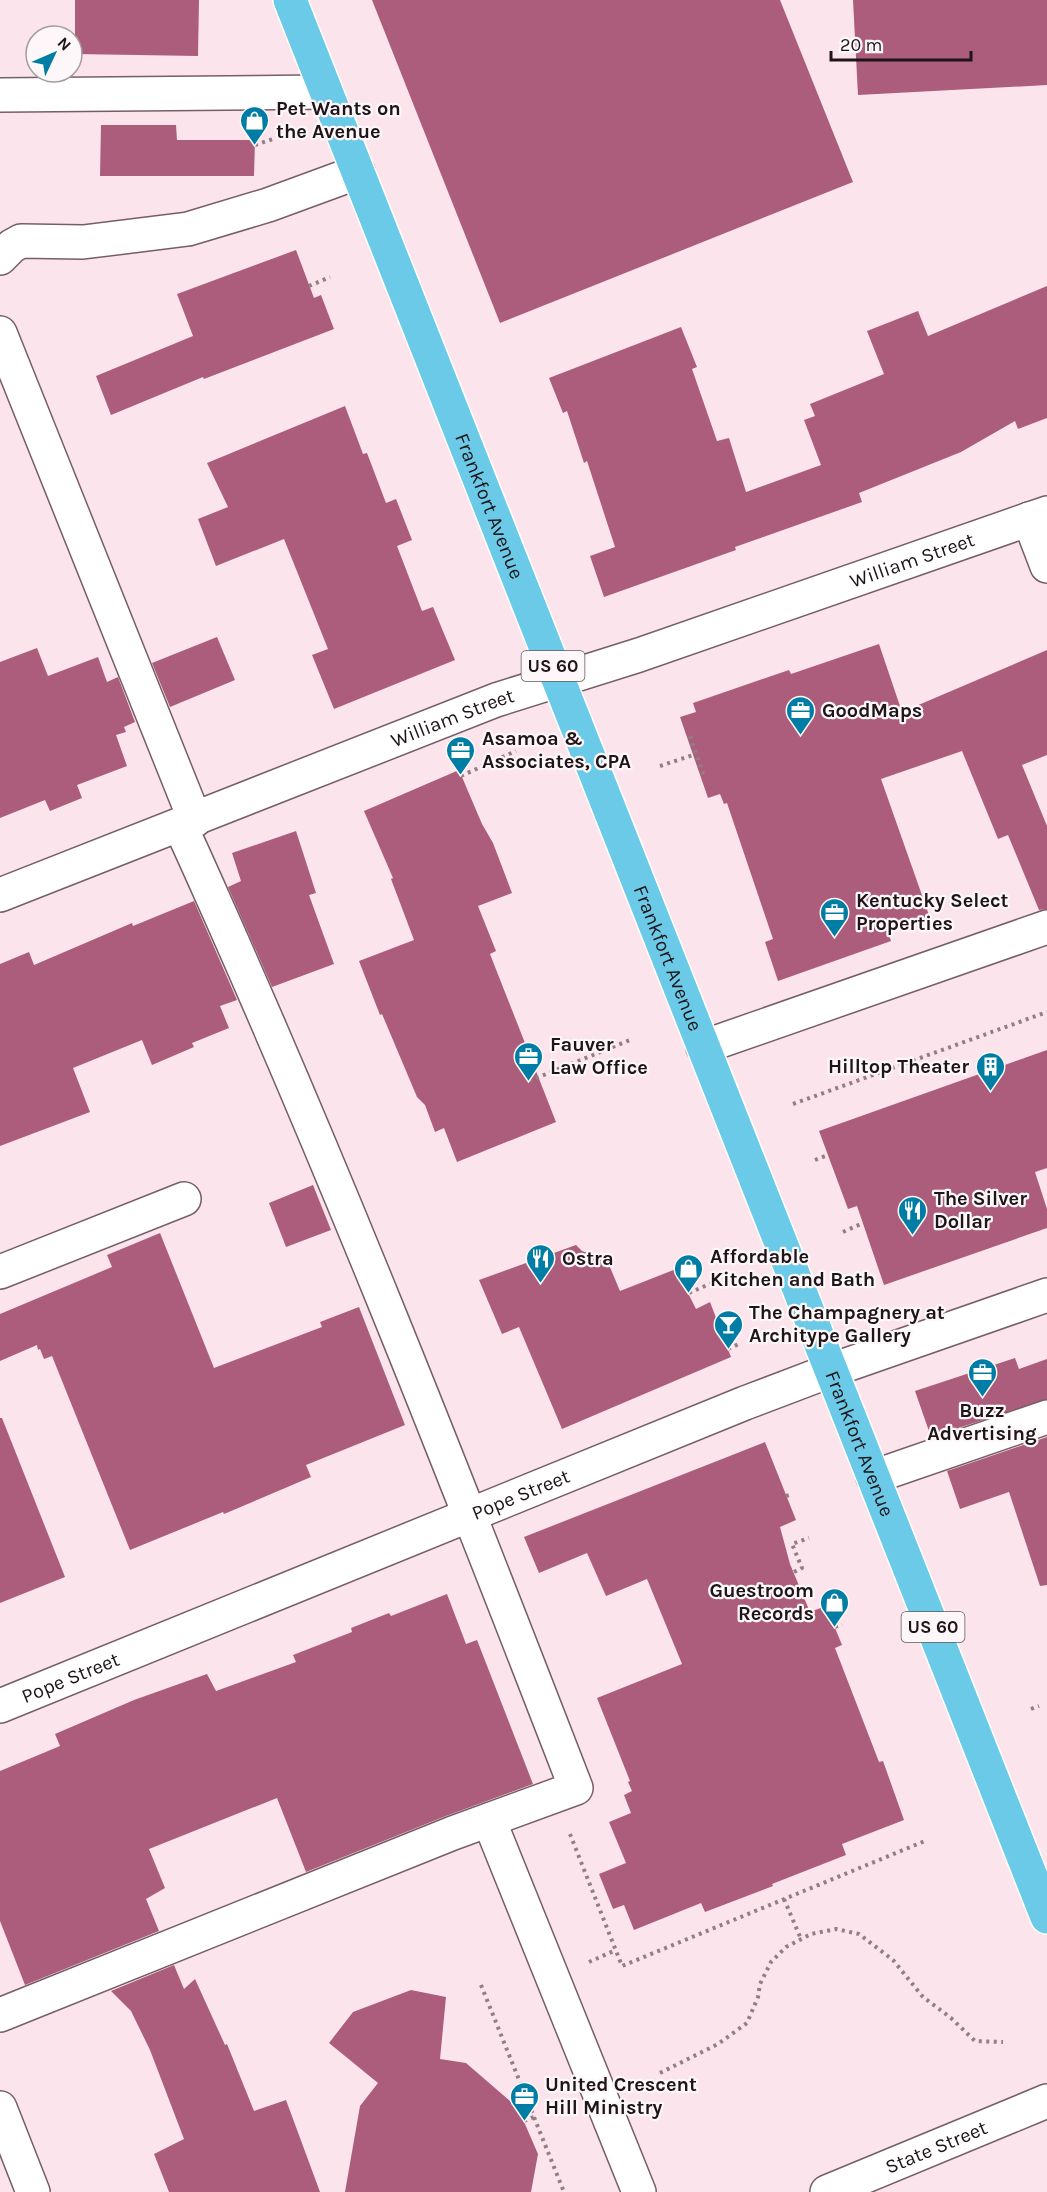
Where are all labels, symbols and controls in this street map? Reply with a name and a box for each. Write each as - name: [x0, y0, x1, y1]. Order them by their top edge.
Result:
- north arrow: [24, 24, 84, 84]
- scale bar: [831, 24, 970, 62]
- text: N: [54, 33, 75, 55]
- text: 20 m: [840, 34, 882, 56]
- place label: Pet Wants on the Avenue: [276, 97, 401, 143]
- shop icon: Pet Wants on the Avenue: [239, 104, 271, 146]
- street label: Frankfort Avenue: [451, 430, 529, 582]
- street label: William Street: [847, 528, 978, 592]
- road number: US 60: [522, 651, 584, 681]
- street label: William Street: [387, 683, 517, 752]
- office icon: GoodMaps: [785, 694, 817, 736]
- place label: GoodMaps: [822, 699, 922, 722]
- place label: Asamoa & Associates, CPA: [482, 727, 631, 773]
- office icon: Asamoa & Associates, CPA: [445, 734, 477, 776]
- street label: Frankfort Avenue: [629, 882, 707, 1034]
- place label: Kentucky Select Properties: [856, 889, 1009, 935]
- office icon: Kentucky Select Properties: [819, 896, 851, 938]
- place label: Fauver Law Office: [550, 1033, 648, 1079]
- office icon: Fauver Law Office: [513, 1040, 545, 1082]
- building icon: Hilltop Theater: [974, 1050, 1006, 1092]
- place label: Hilltop Theater: [828, 1055, 969, 1078]
- place label: The Silver Dollar: [934, 1187, 1027, 1233]
- restaurant icon: The Silver Dollar: [897, 1194, 929, 1236]
- restaurant icon: Ostra: [525, 1242, 557, 1284]
- place label: Affordable Kitchen and Bath: [710, 1245, 875, 1291]
- place label: Ostra: [562, 1247, 614, 1270]
- shop icon: Affordable Kitchen and Bath: [673, 1252, 705, 1294]
- place label: The Champagnery at Architype Gallery: [749, 1301, 945, 1347]
- bar icon: The Champagnery at Architype Gallery: [712, 1308, 744, 1350]
- office icon: Buzz Advertising: [966, 1356, 998, 1398]
- street label: Frankfort Avenue: [821, 1367, 899, 1520]
- place label: Buzz Advertising: [927, 1399, 1037, 1445]
- street label: Pope Street: [468, 1464, 573, 1524]
- place label: Guestroom Records: [709, 1579, 814, 1625]
- shop icon: Guestroom Records: [819, 1586, 851, 1628]
- road number: US 60: [902, 1612, 964, 1642]
- street label: Pope Street: [18, 1647, 123, 1708]
- place label: United Crescent Hill Ministry: [545, 2073, 697, 2119]
- office icon: United Crescent Hill Ministry: [508, 2080, 540, 2122]
- street label: State Street: [882, 2115, 991, 2178]

